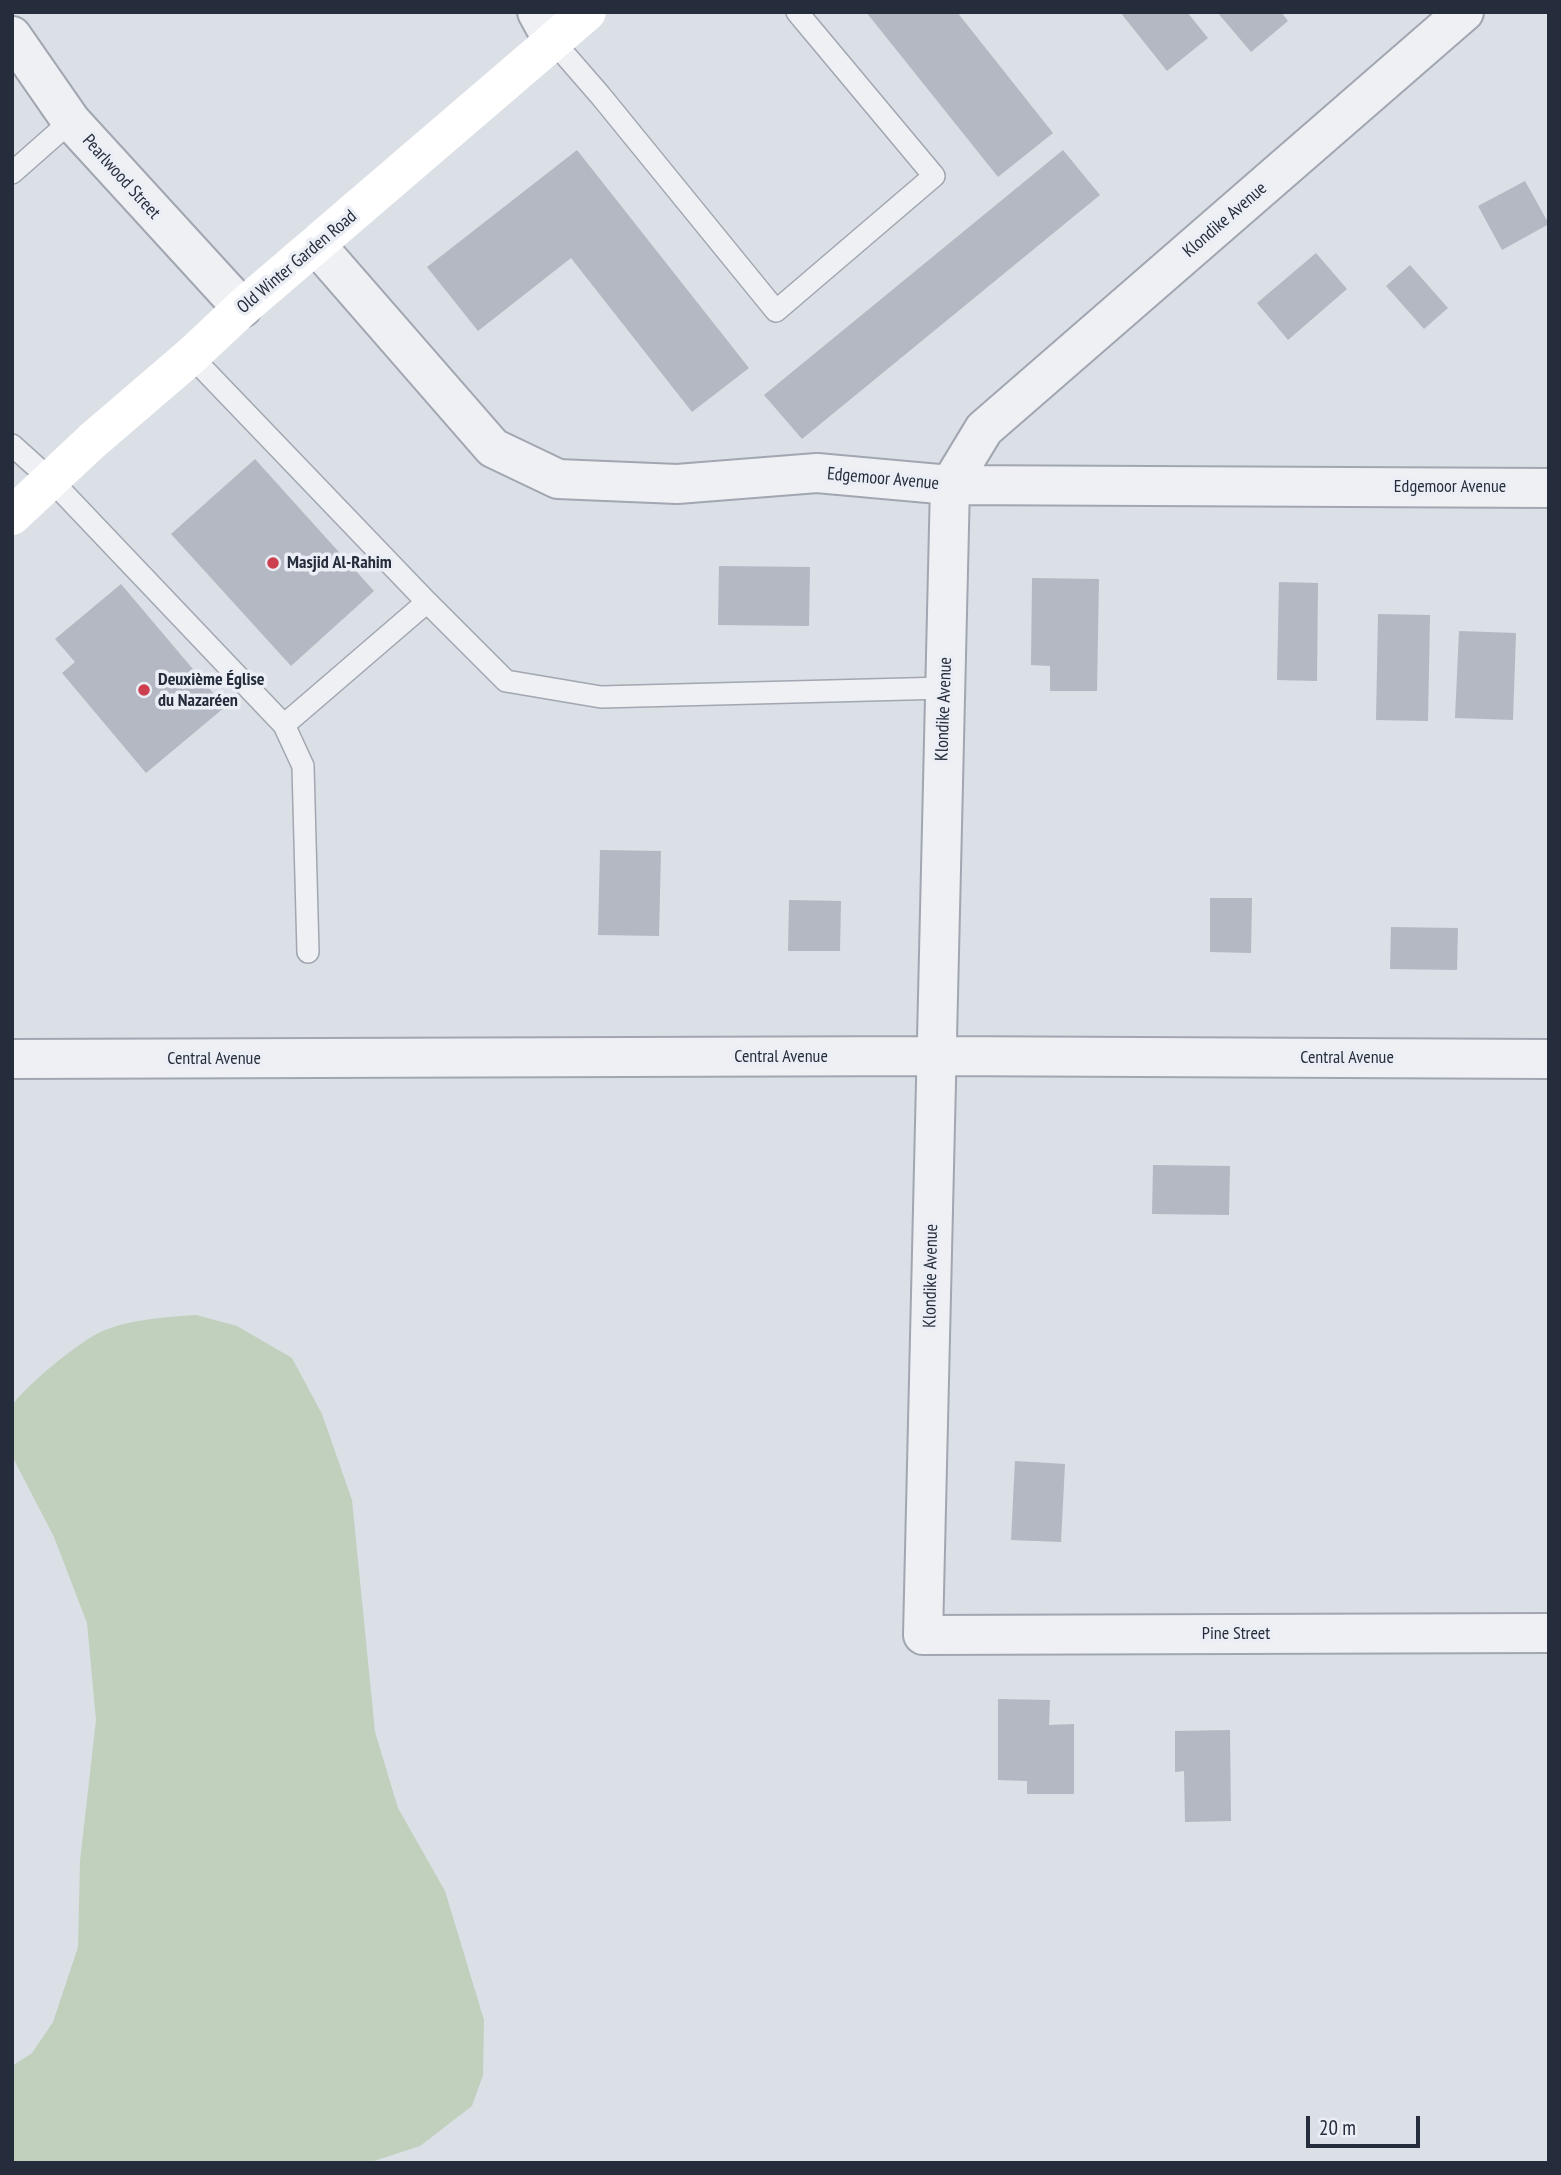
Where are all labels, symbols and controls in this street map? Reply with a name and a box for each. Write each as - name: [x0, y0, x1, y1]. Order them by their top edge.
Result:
- street label: Pearlwood Street: [77, 130, 165, 224]
- street label: Klondike Avenue: [1179, 178, 1271, 262]
- street label: Old Winter Garden Road: [233, 206, 361, 318]
- street label: Edgemoor Avenue: [826, 463, 940, 495]
- street label: Edgemoor Avenue: [1394, 476, 1506, 498]
- place label: Masjid Al-Rahim: [287, 552, 392, 574]
- marker: Masjid Al-Rahim: [265, 555, 281, 571]
- street label: Klondike Avenue: [931, 657, 957, 761]
- place label: Deuxième Église du Nazaréen: [158, 669, 264, 712]
- marker: Deuxième Église du Nazaréen: [136, 682, 152, 698]
- street label: Central Avenue: [734, 1046, 828, 1068]
- street label: Central Avenue: [1300, 1047, 1394, 1069]
- street label: Central Avenue: [167, 1048, 261, 1070]
- street label: Klondike Avenue: [919, 1224, 943, 1328]
- street label: Pine Street: [1202, 1623, 1270, 1645]
- scale bar: [1309, 2102, 1423, 2146]
- text: 20 m: [1319, 2114, 1356, 2141]

